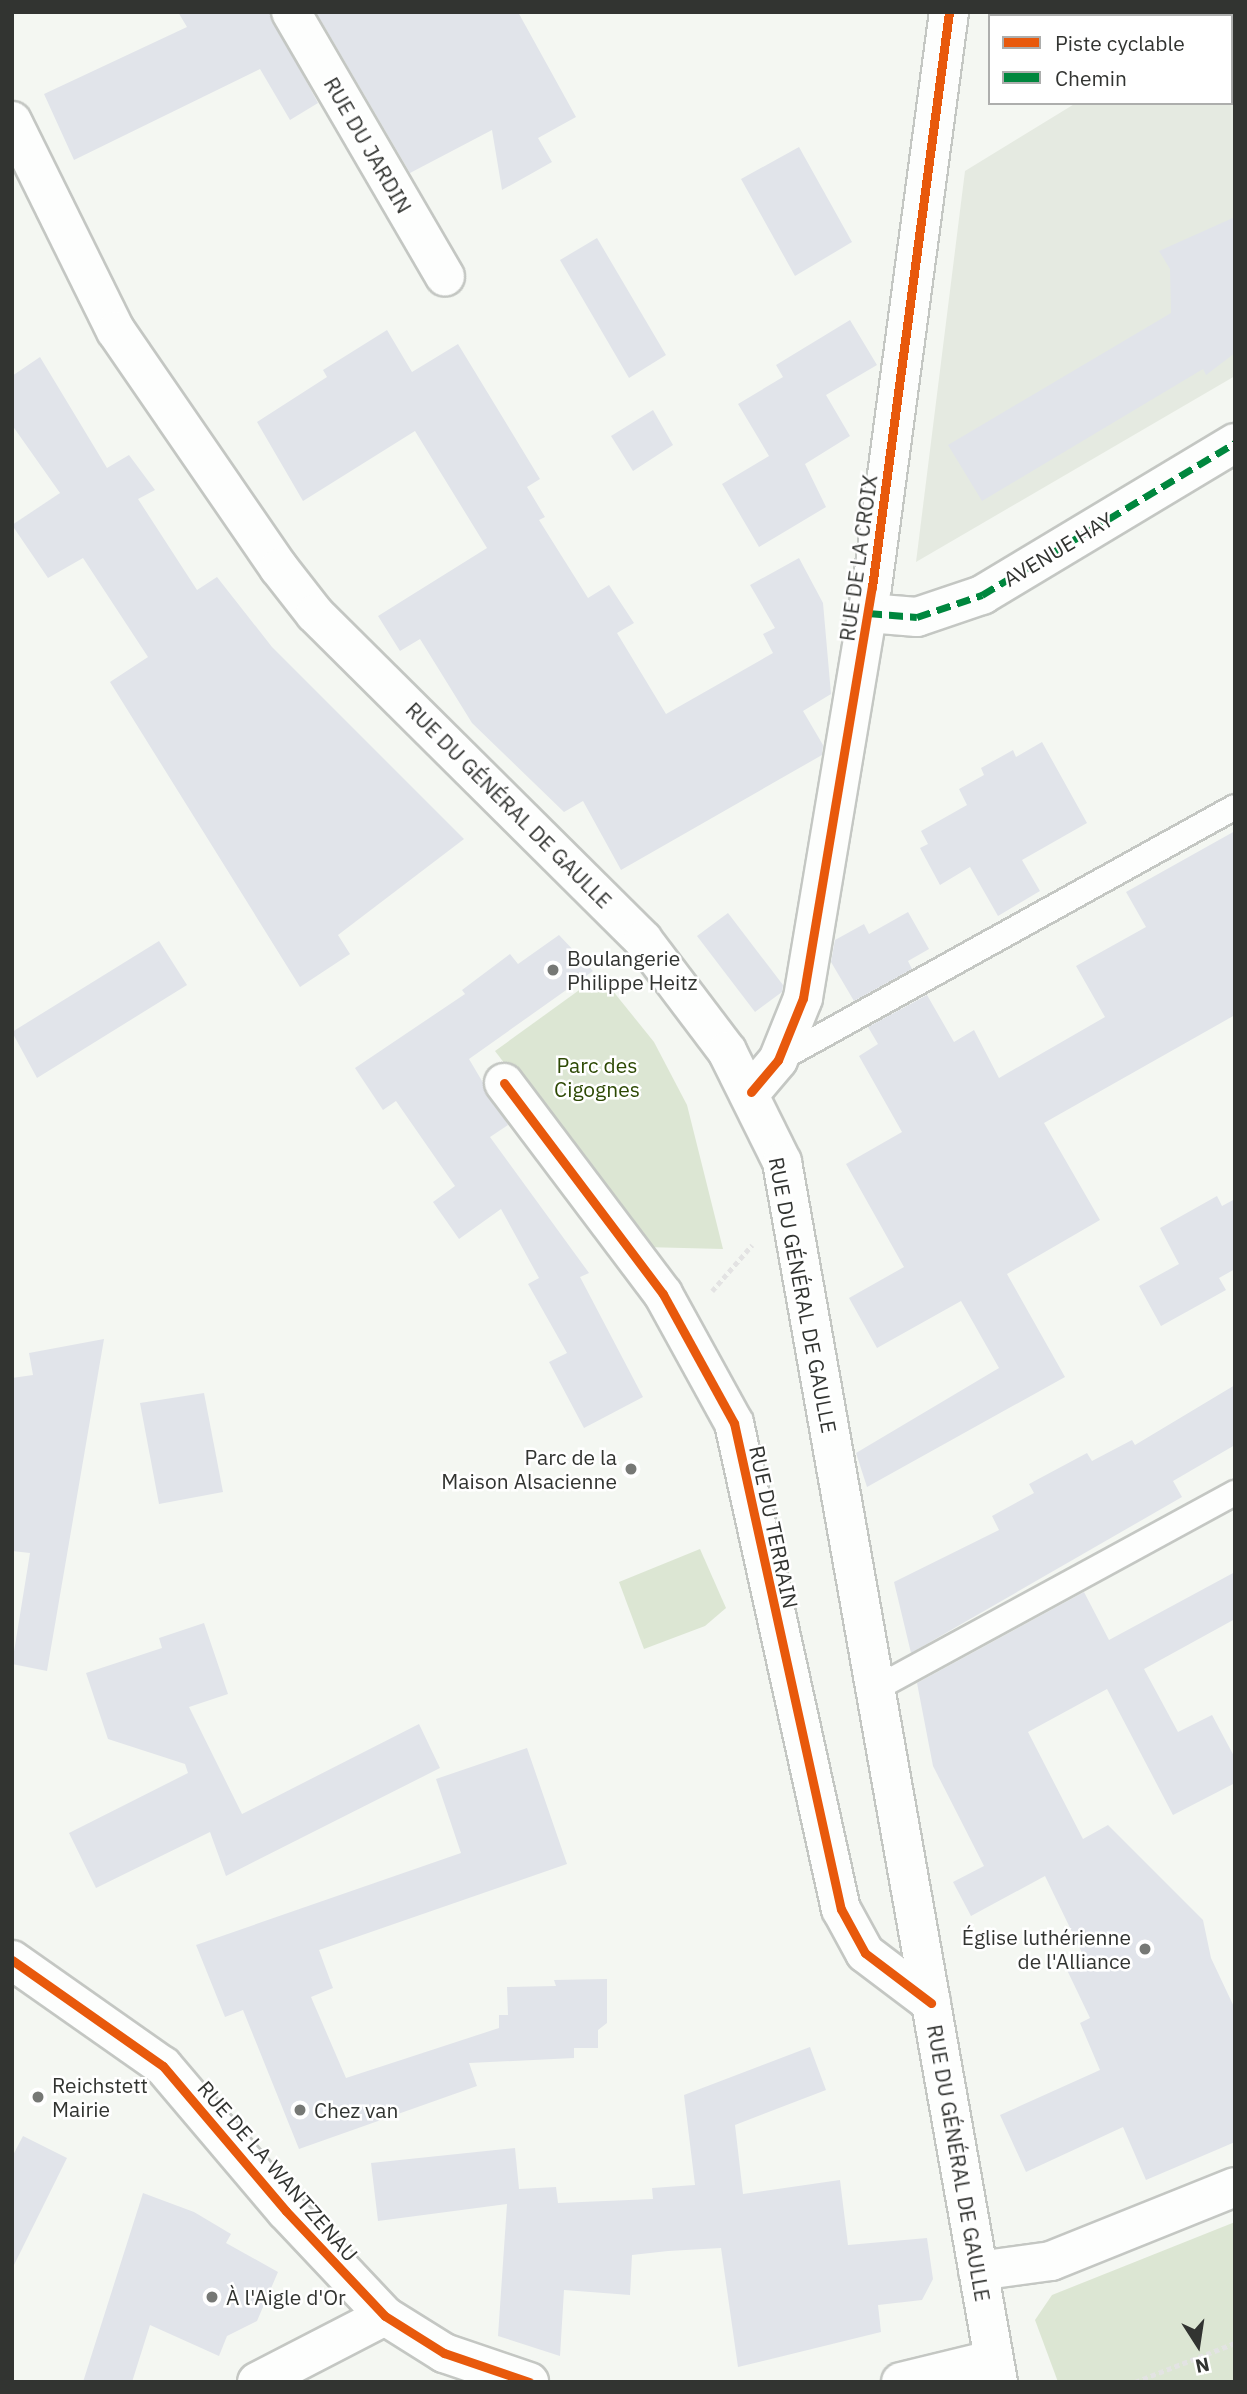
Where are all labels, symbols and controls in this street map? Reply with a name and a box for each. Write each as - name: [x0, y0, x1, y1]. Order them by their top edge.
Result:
- legend: [988, 14, 1233, 105]
- text: Piste cyclable: [1055, 29, 1185, 57]
- text: Chemin: [1055, 64, 1127, 92]
- street label: RUE DU JARDIN: [319, 73, 417, 217]
- street label: RUE DE LA CROIX: [834, 473, 882, 643]
- street label: AVENUE HAY: [999, 506, 1117, 592]
- street label: RUE DU GÉNÉRAL DE GAULLE: [401, 697, 617, 913]
- place label: Boulangerie Philippe Heitz: [567, 945, 697, 995]
- marker: Boulangerie Philippe Heitz: [545, 962, 561, 978]
- park label: Parc des Cigognes: [554, 1052, 640, 1102]
- street label: RUE DU GÉNÉRAL DE GAULLE: [764, 1155, 842, 1435]
- street label: RUE DU TERRAIN: [744, 1443, 804, 1611]
- place label: Parc de la Maison Alsacienne: [441, 1444, 617, 1494]
- marker: Parc de la Maison Alsacienne: [623, 1461, 639, 1477]
- place label: Église luthérienne de l'Alliance: [962, 1924, 1131, 1974]
- marker: Église luthérienne de l'Alliance: [1137, 1941, 1153, 1957]
- street label: RUE DU GÉNÉRAL DE GAULLE: [922, 2023, 996, 2303]
- place label: Reichstett Mairie: [52, 2072, 148, 2122]
- street label: RUE DE LA WANTZENAU: [193, 2076, 363, 2266]
- marker: Reichstett Mairie: [30, 2089, 46, 2105]
- place label: Chez van: [314, 2097, 398, 2123]
- marker: Chez van: [292, 2102, 308, 2118]
- place label: À l'Aigle d'Or: [226, 2284, 346, 2310]
- marker: À l'Aigle d'Or: [204, 2289, 220, 2305]
- north arrow: [1163, 2310, 1233, 2380]
- text: N: [1193, 2352, 1212, 2379]

